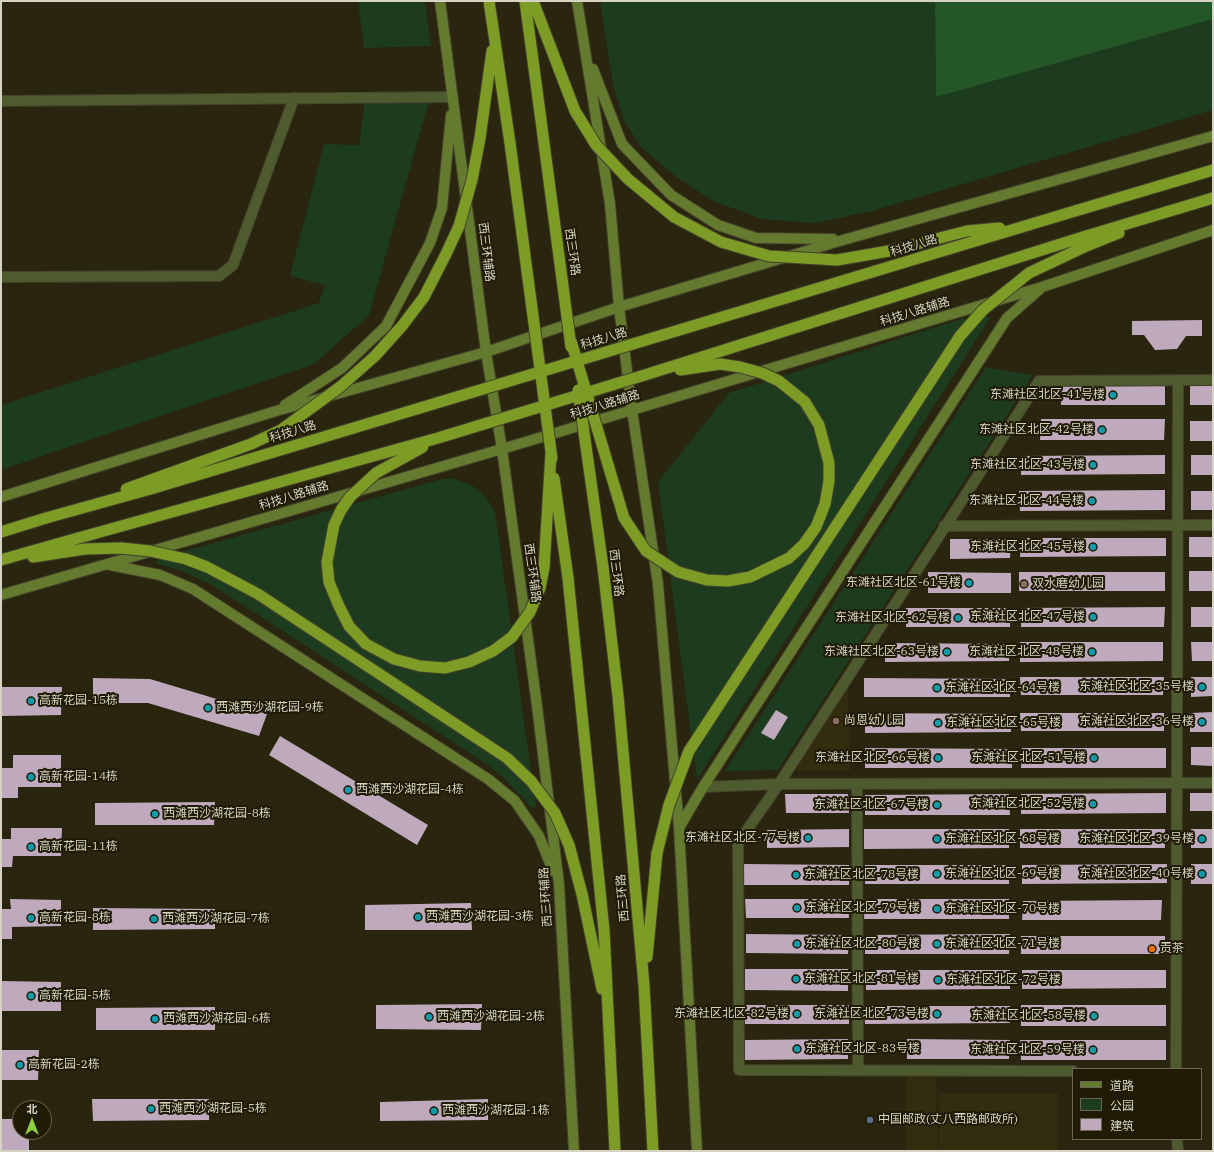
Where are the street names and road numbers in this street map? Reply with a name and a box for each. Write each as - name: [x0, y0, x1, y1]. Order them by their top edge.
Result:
- street label: 西三环辅路: [475, 221, 497, 283]
- street label: 西三环路: [562, 227, 582, 277]
- street label: 科技八路: [889, 232, 939, 260]
- street label: 科技八路辅路: [878, 295, 952, 329]
- street label: 科技八路: [579, 325, 629, 353]
- street label: 科技八路辅路: [568, 388, 642, 422]
- street label: 科技八路: [268, 418, 318, 446]
- street label: 科技八路辅路: [257, 479, 331, 513]
- street label: 西三环辅路: [521, 542, 543, 604]
- street label: 西三环路: [606, 548, 626, 598]
- street label: 西三环辅路: [537, 867, 555, 927]
- street label: 西三环路: [614, 873, 632, 923]

